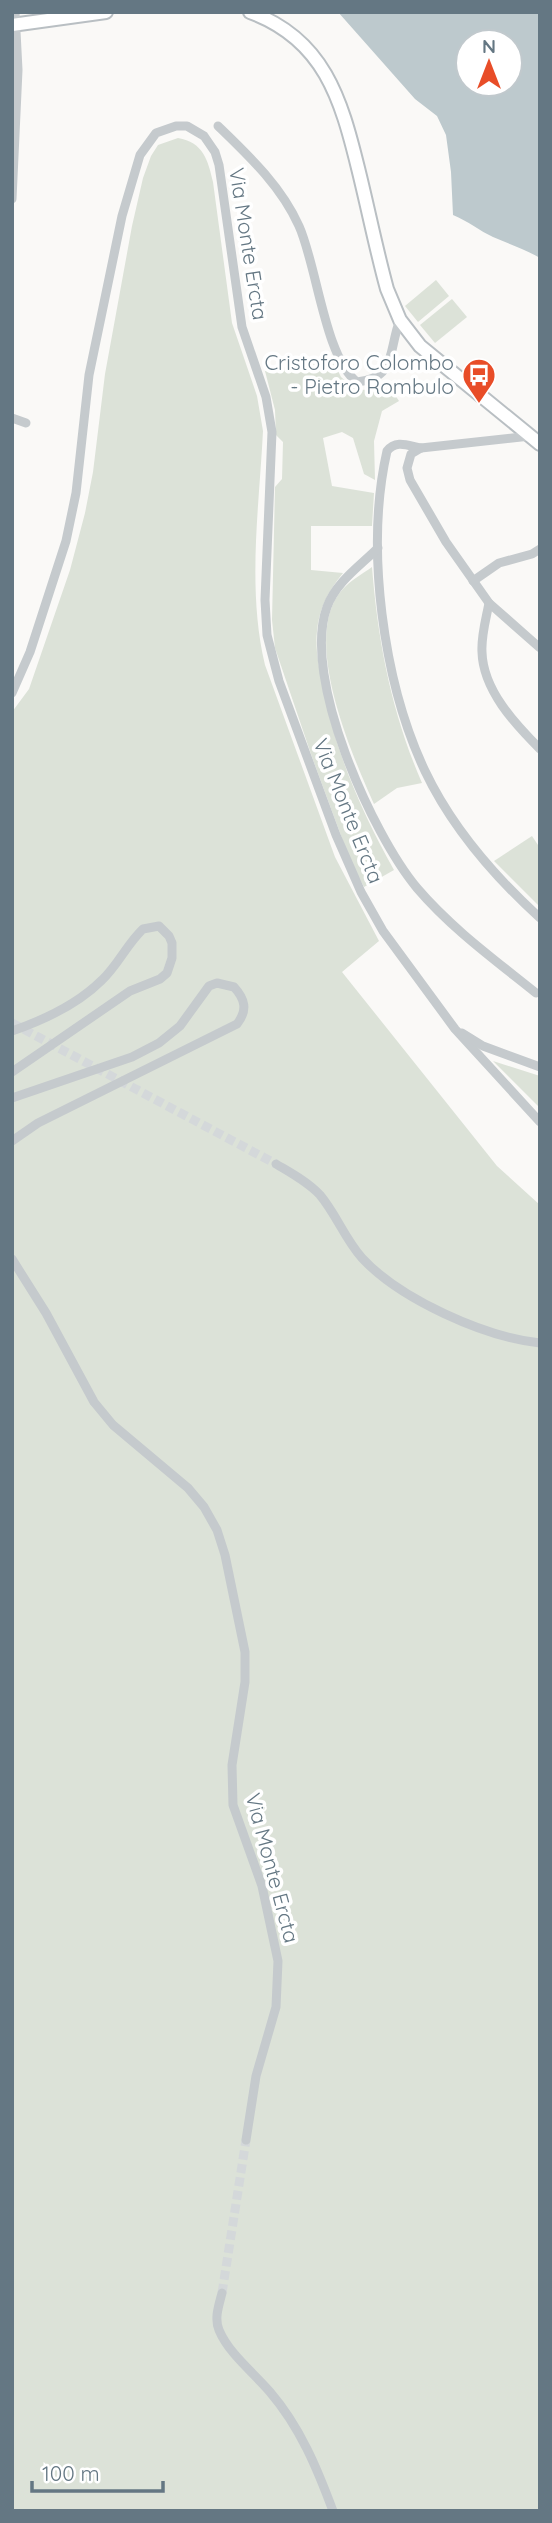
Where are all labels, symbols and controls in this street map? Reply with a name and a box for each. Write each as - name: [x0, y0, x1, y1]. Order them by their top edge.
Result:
- north arrow: [454, 28, 524, 98]
- text: N: [482, 34, 496, 58]
- street label: Via Monte Ercta: [224, 166, 274, 322]
- place label: Cristoforo Colombo - Pietro Rombulo: [264, 349, 454, 399]
- bus stop icon: Cristoforo Colombo - Pietro Rombulo: [460, 356, 498, 405]
- street label: Via Monte Ercta: [308, 734, 390, 887]
- street label: Via Monte Ercta: [240, 1790, 305, 1945]
- scale bar: [32, 2450, 163, 2494]
- text: 100 m: [42, 2460, 100, 2486]

